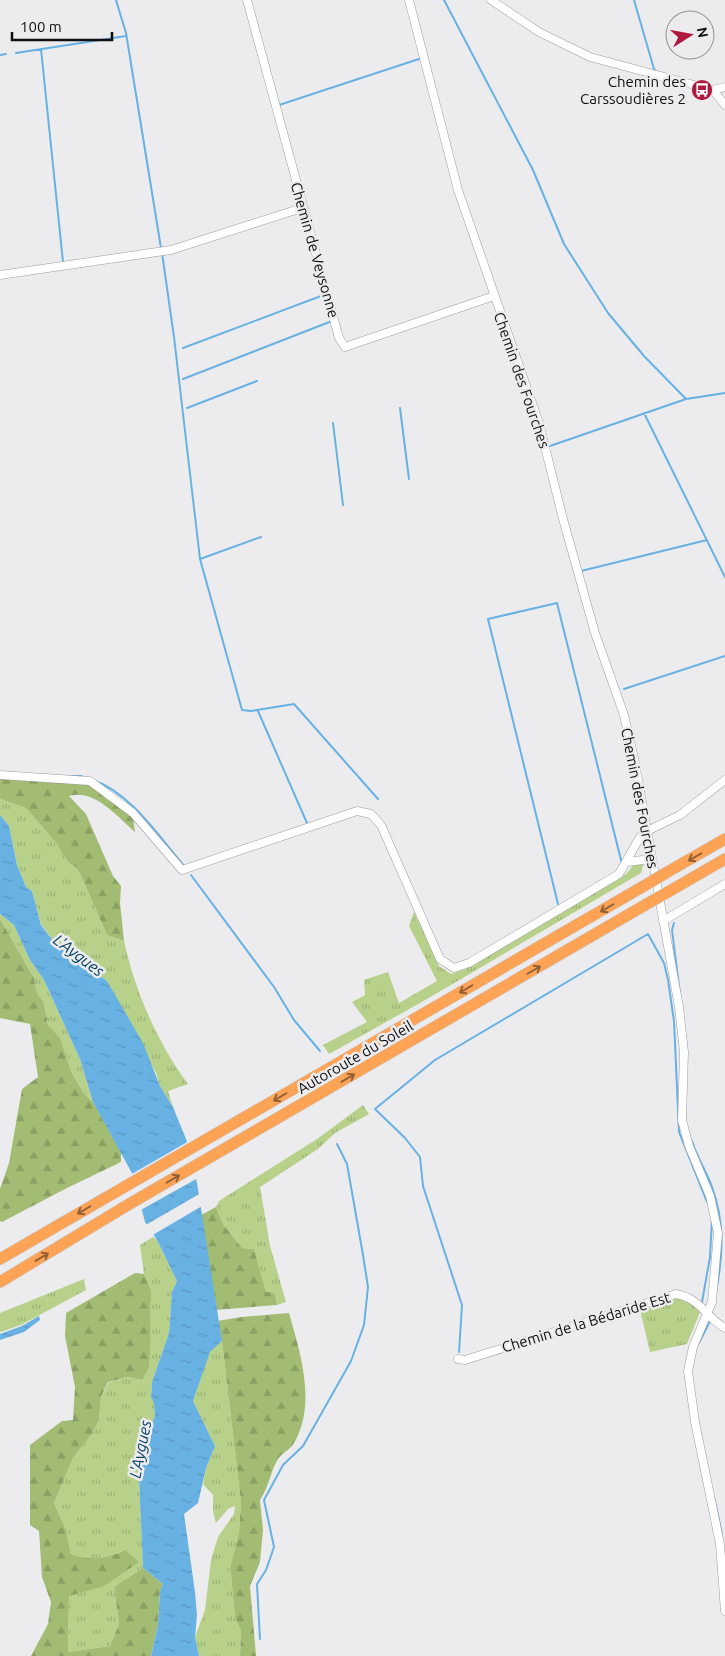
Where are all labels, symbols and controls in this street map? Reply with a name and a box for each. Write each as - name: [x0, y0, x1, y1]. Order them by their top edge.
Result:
- scale bar: [12, 10, 112, 42]
- north arrow: [665, 10, 715, 60]
- text: 100 m: [20, 18, 62, 35]
- text: N: [694, 26, 712, 39]
- place label: Chemin des Carssoudières 2: [580, 73, 686, 107]
- bus stop icon: Chemin des Carssoudières 2: [690, 78, 714, 102]
- street label: Chemin de Veysonne: [287, 180, 343, 320]
- street label: Chemin des Fourches: [491, 310, 553, 450]
- street label: Chemin des Fourches: [618, 726, 662, 870]
- one-way arrow: [688, 852, 702, 862]
- one-way arrow: [600, 903, 614, 913]
- water label: L'Aygues: [50, 930, 108, 980]
- one-way arrow: [527, 965, 541, 975]
- one-way arrow: [460, 985, 474, 995]
- street label: Autoroute du Soleil: [294, 1017, 416, 1097]
- one-way arrow: [341, 1073, 355, 1083]
- one-way arrow: [274, 1093, 288, 1103]
- one-way arrow: [166, 1174, 180, 1184]
- one-way arrow: [78, 1206, 92, 1216]
- one-way arrow: [34, 1252, 48, 1262]
- street label: Chemin de la Bédaride Est: [500, 1288, 672, 1356]
- water label: L'Aygues: [126, 1418, 154, 1479]

